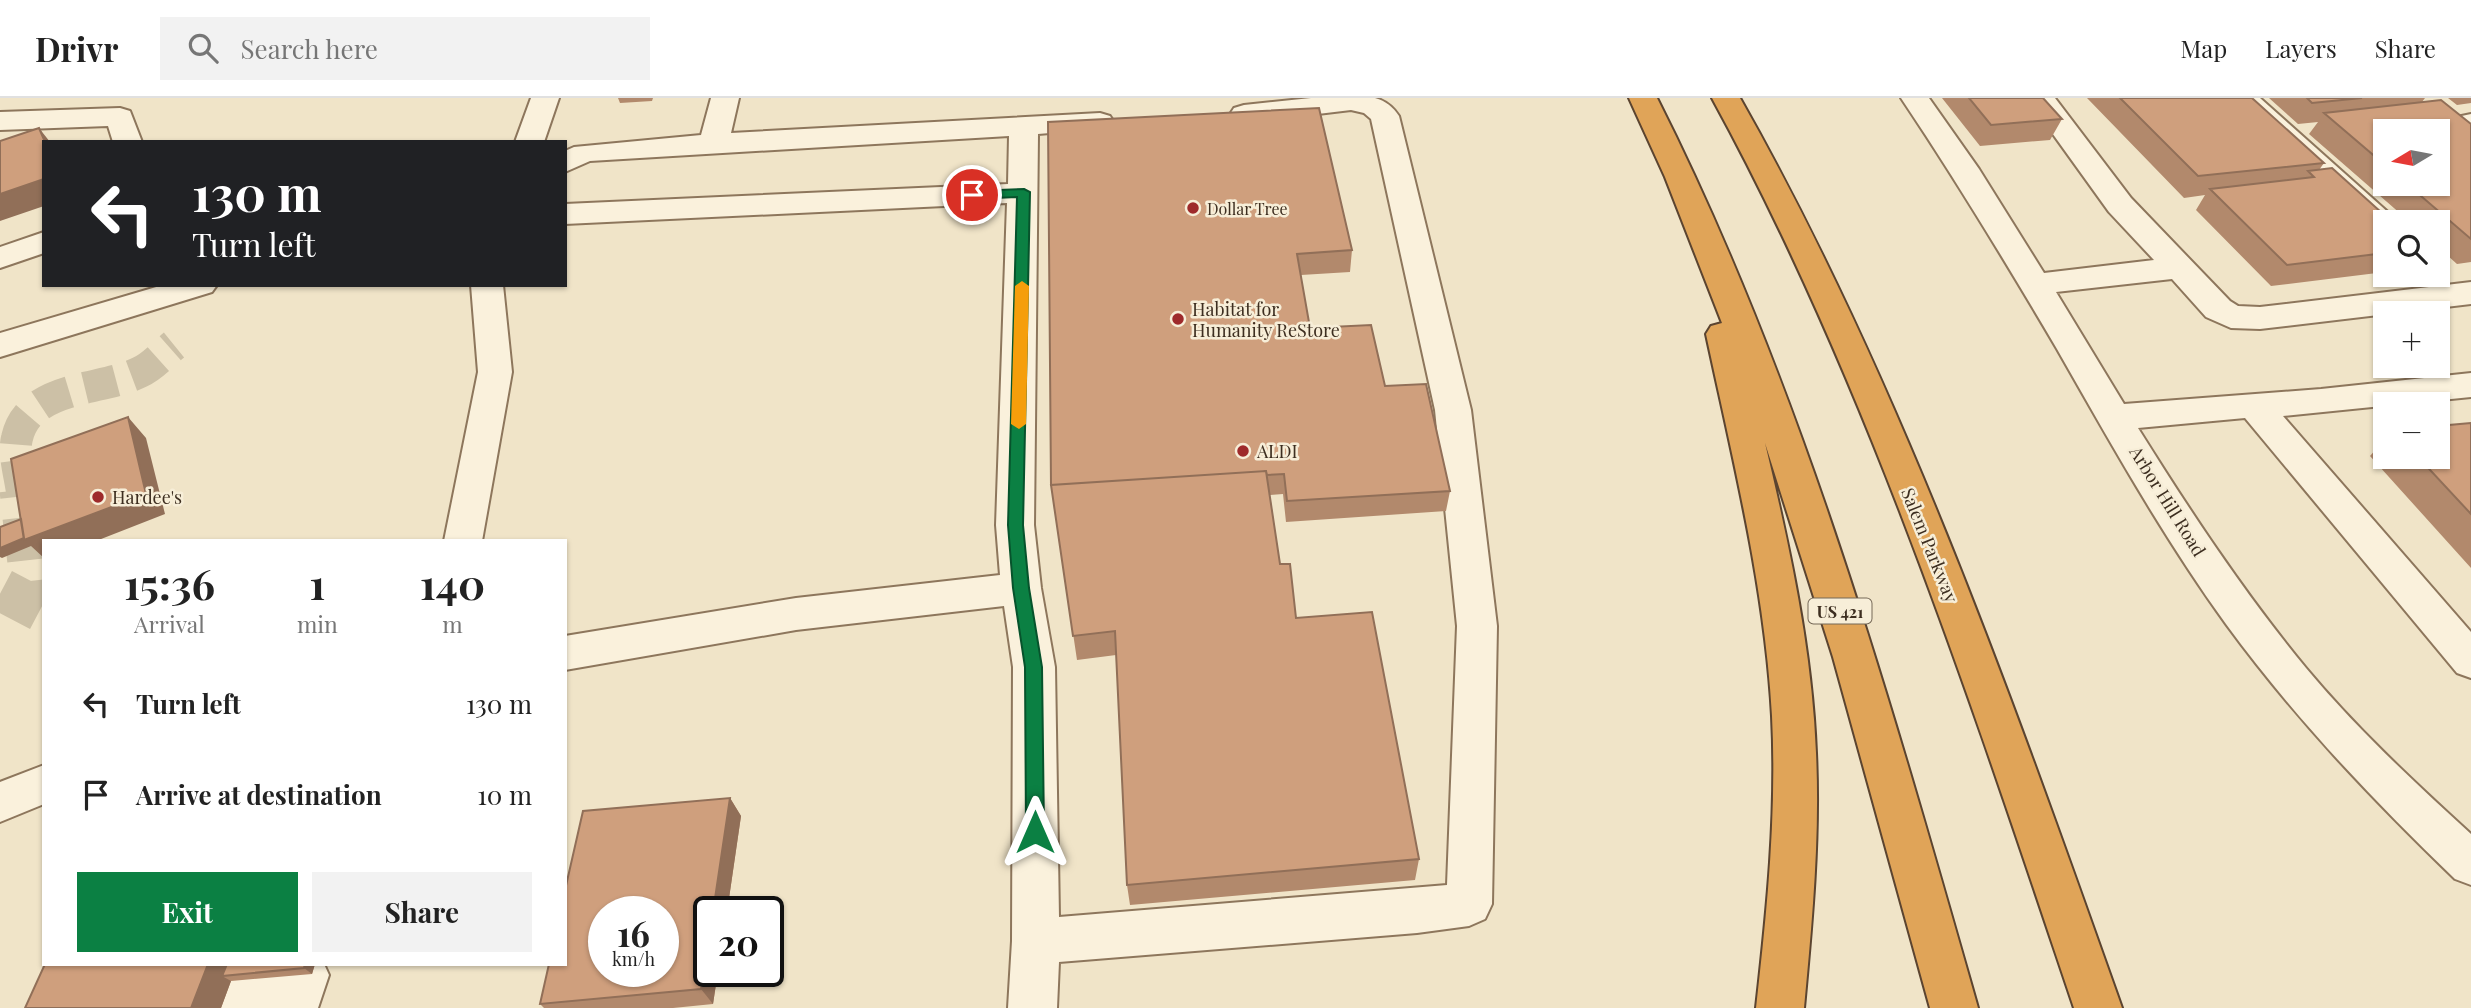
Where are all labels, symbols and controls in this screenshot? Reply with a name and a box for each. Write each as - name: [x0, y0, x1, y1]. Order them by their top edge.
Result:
- search box: [160, 17, 650, 80]
- text: Drivr: [35, 26, 118, 70]
- icon: search: [184, 29, 222, 67]
- text: Search here: [240, 31, 378, 66]
- text: Map: [2181, 32, 2227, 64]
- text: Layers: [2265, 32, 2337, 64]
- text: Share: [2375, 32, 2436, 64]
- north arrow: [2373, 119, 2450, 196]
- map controls: [2373, 119, 2450, 469]
- text: 130 m: [192, 159, 322, 224]
- pin: [942, 165, 1002, 225]
- icon: left: [77, 168, 168, 259]
- icon: arrive: [953, 176, 991, 214]
- place label: Dollar Tree: [1207, 198, 1288, 219]
- marker: Dollar Tree: [1185, 200, 1201, 216]
- button: search: [2373, 210, 2450, 287]
- text: Turn left: [192, 222, 316, 265]
- place label: Habitat for Humanity ReStore: [1192, 297, 1340, 342]
- button: +: [2373, 301, 2450, 378]
- marker: Habitat for Humanity ReStore: [1170, 311, 1186, 327]
- button: −: [2373, 392, 2450, 469]
- place label: ALDI: [1256, 439, 1298, 463]
- street label: Arbor Hill Road: [2124, 440, 2212, 561]
- marker: ALDI: [1235, 443, 1251, 459]
- street label: Salem Parkway: [1896, 484, 1964, 606]
- place label: Hardee's: [112, 485, 182, 509]
- marker: Hardee's: [90, 489, 106, 505]
- text: 15:36: [124, 555, 215, 611]
- text: 1: [309, 555, 325, 611]
- text: 140: [420, 555, 485, 611]
- road number: US 421: [1808, 598, 1871, 624]
- text: Arrival: [134, 608, 205, 639]
- text: min: [297, 608, 338, 639]
- text: m: [442, 608, 463, 639]
- icon: left: [77, 685, 115, 723]
- text: Turn left: [136, 686, 241, 721]
- text: 130 m: [466, 686, 532, 721]
- icon: arrive: [77, 776, 115, 814]
- text: Arrive at destination: [136, 777, 382, 812]
- text: 10 m: [477, 777, 532, 812]
- position arrow: [998, 795, 1072, 869]
- button: Exit: [77, 872, 298, 952]
- button: Share: [312, 872, 532, 952]
- speed limit sign: 20: [693, 896, 784, 987]
- text: 16: [617, 909, 650, 956]
- text: km/h: [612, 947, 655, 971]

